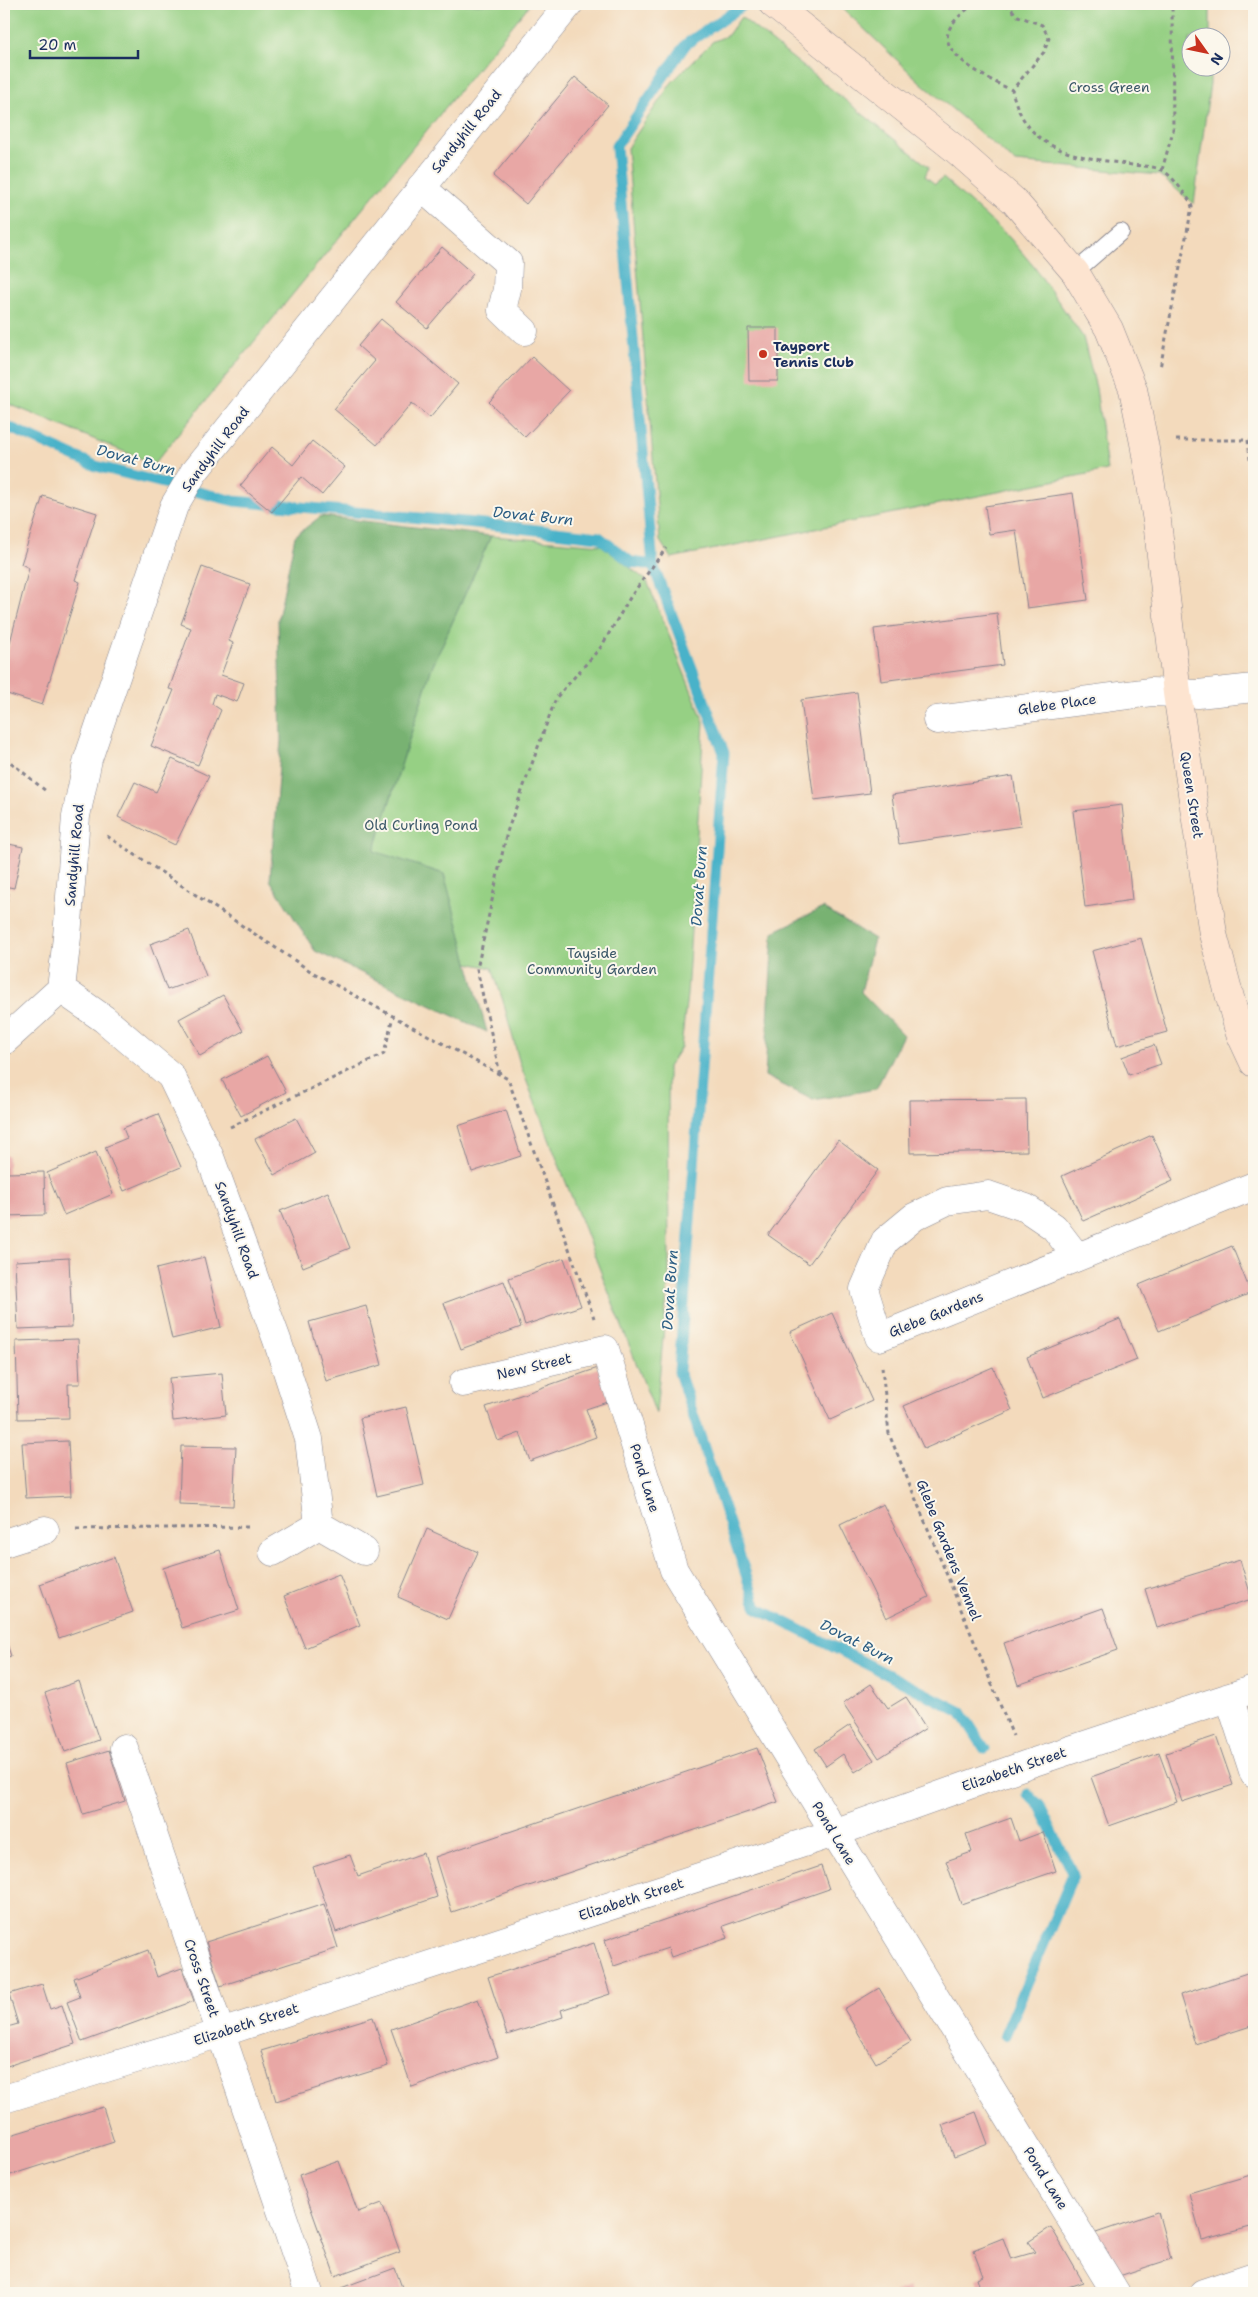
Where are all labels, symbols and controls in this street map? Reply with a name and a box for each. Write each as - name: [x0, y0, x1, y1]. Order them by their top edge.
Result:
- scale bar: [30, 28, 138, 60]
- north arrow: [1180, 28, 1230, 78]
- text: 20 m: [38, 35, 77, 55]
- text: N: [1206, 50, 1227, 69]
- park label: Cross Green: [1068, 78, 1150, 96]
- street label: Sandyhill Road: [427, 85, 505, 176]
- place label: Tayport Tennis Club: [773, 337, 854, 371]
- marker: Tayport Tennis Club: [757, 348, 769, 360]
- street label: Sandyhill Road: [177, 403, 253, 495]
- water label: Dovat Burn: [94, 440, 178, 480]
- water label: Dovat Burn: [492, 502, 574, 530]
- street label: Glebe Place: [1017, 690, 1097, 718]
- street label: Queen Street: [1176, 750, 1208, 840]
- street label: Sandyhill Road: [61, 803, 87, 907]
- park label: Old Curling Pond: [364, 816, 478, 834]
- water label: Dovat Burn: [686, 845, 712, 927]
- park label: Tayside Community Garden: [527, 944, 657, 978]
- street label: Sandyhill Road: [211, 1179, 263, 1281]
- water label: Dovat Burn: [657, 1249, 683, 1331]
- street label: Glebe Gardens: [886, 1287, 986, 1341]
- street label: New Street: [495, 1349, 573, 1383]
- street label: Pond Lane: [626, 1441, 664, 1515]
- street label: Glebe Gardens Vennel: [912, 1477, 986, 1624]
- water label: Dovat Burn: [816, 1615, 898, 1669]
- street label: Elizabeth Street: [959, 1743, 1069, 1795]
- street label: Pond Lane: [808, 1798, 860, 1868]
- street label: Elizabeth Street: [576, 1874, 686, 1924]
- street label: Cross Street: [180, 1936, 224, 2020]
- street label: Elizabeth Street: [191, 1999, 301, 2049]
- street label: Pond Lane: [1020, 2143, 1072, 2213]

